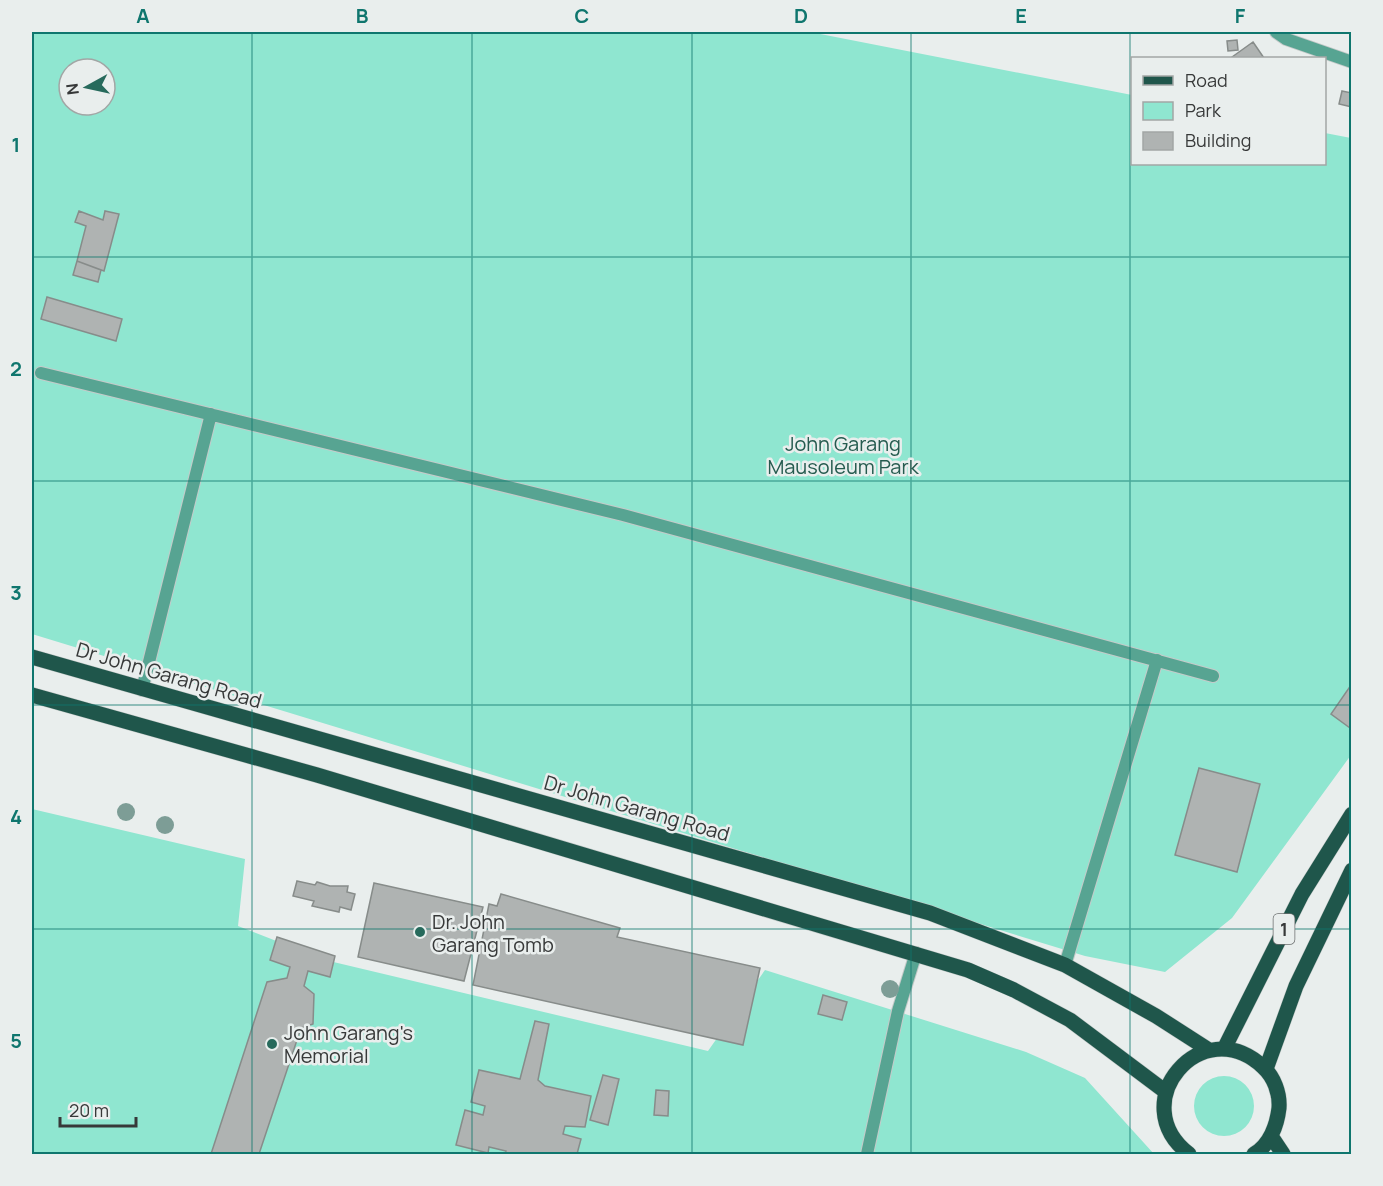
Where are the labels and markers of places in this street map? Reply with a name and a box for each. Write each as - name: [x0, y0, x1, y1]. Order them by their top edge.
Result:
- place label: Dr. John Garang Tomb: [432, 908, 554, 958]
- marker: Dr. John Garang Tomb: [413, 925, 427, 939]
- place label: John Garang's Memorial: [284, 1019, 413, 1069]
- marker: John Garang's Memorial: [265, 1037, 279, 1051]

